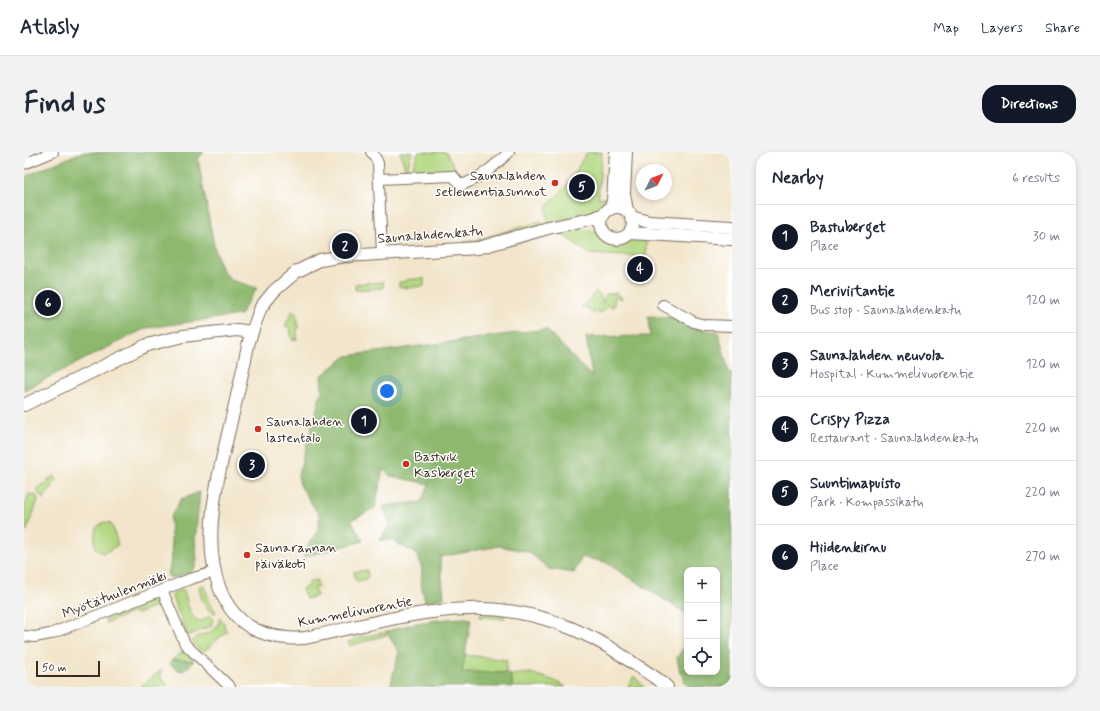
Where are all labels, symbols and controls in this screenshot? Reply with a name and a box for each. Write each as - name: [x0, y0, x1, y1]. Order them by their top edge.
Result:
- text: Atlasly: [20, 15, 79, 40]
- text: Map: [933, 19, 959, 37]
- text: Layers: [981, 19, 1023, 37]
- text: Share: [1045, 19, 1080, 37]
- button: Directions: [982, 85, 1076, 123]
- text: Find us: [24, 86, 105, 123]
- north arrow: [636, 164, 672, 200]
- place label: Saunalahden setlementiasunnot: [435, 167, 548, 201]
- text: Nearby: [772, 167, 824, 189]
- text: 6 results: [1012, 170, 1060, 187]
- pin: 5: [569, 172, 595, 202]
- marker: Saunalahden setlementiasunnot: [550, 178, 560, 188]
- text: Bastuberget: [810, 218, 886, 238]
- street label: Saunalahdenkatu: [377, 222, 484, 248]
- text: 1: [782, 228, 788, 245]
- text: 30 m: [1033, 228, 1060, 245]
- pin: 2: [332, 231, 358, 261]
- text: Place: [810, 238, 839, 255]
- pin: 4: [627, 254, 653, 284]
- text: Meriviitantie: [810, 282, 895, 302]
- pin: 6: [35, 288, 61, 318]
- text: 2: [782, 292, 788, 309]
- text: 120 m: [1026, 292, 1060, 309]
- text: Bus stop · Saunalahdenkatu: [810, 302, 961, 319]
- text: Saunalahden neuvola: [810, 346, 944, 366]
- text: 3: [782, 356, 788, 373]
- text: 120 m: [1026, 356, 1060, 373]
- text: Hospital · Kummelivuorentie: [810, 366, 974, 383]
- your location: [377, 381, 397, 401]
- pin: 1: [351, 406, 377, 436]
- text: Crispy Pizza: [810, 410, 890, 430]
- place label: Saunalahden lastentalo: [266, 413, 343, 447]
- text: 4: [781, 420, 789, 437]
- text: 220 m: [1025, 420, 1060, 437]
- marker: Saunalahden lastentalo: [253, 424, 263, 434]
- text: Restaurant · Saunalahdenkatu: [810, 430, 979, 447]
- place label: Bastvik Kasberget: [414, 448, 477, 484]
- pin: 3: [239, 450, 265, 480]
- marker: Bastvik Kasberget: [401, 459, 411, 469]
- text: Suuntimapuisto: [810, 474, 901, 494]
- text: 5: [781, 484, 789, 501]
- text: 220 m: [1025, 484, 1060, 501]
- text: Park · Kompassikatu: [810, 494, 924, 511]
- text: Hiidenkirnu: [810, 538, 886, 558]
- place label: Saunarannan päiväkoti: [255, 539, 337, 573]
- text: 6: [782, 548, 788, 565]
- text: 270 m: [1025, 548, 1060, 565]
- marker: Saunarannan päiväkoti: [242, 550, 252, 560]
- text: Place: [810, 558, 839, 575]
- street label: Myötätuulenmäki: [59, 567, 169, 623]
- map controls: [684, 567, 720, 675]
- button: +: [684, 567, 720, 603]
- street label: Kummelivuorentie: [297, 592, 414, 632]
- button: −: [684, 603, 720, 639]
- button: locate: [684, 639, 720, 675]
- scale bar: [36, 659, 100, 678]
- text: 50 m: [42, 661, 67, 675]

